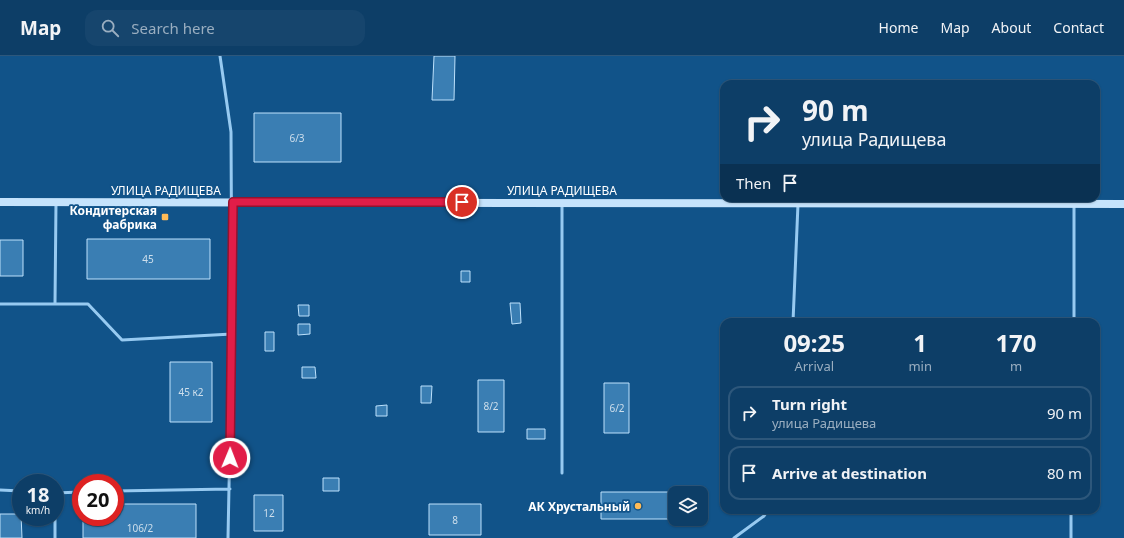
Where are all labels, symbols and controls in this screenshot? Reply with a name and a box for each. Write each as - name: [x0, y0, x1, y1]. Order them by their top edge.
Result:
- search box: [85, 10, 365, 46]
- text: Map: [20, 15, 61, 41]
- icon: search: [99, 17, 121, 39]
- text: Search here: [131, 18, 215, 38]
- text: Home: [879, 18, 918, 37]
- text: Map: [940, 18, 970, 37]
- text: About: [992, 18, 1031, 37]
- text: Contact: [1053, 18, 1104, 37]
- text: 90 m: [802, 91, 869, 129]
- icon: right: [736, 96, 788, 148]
- text: улица Радищева: [802, 127, 947, 151]
- house number: 6/3: [289, 131, 305, 145]
- icon: arrive: [779, 172, 801, 194]
- text: Then: [736, 173, 771, 193]
- street label: УЛИЦА РАДИЩЕВА: [111, 182, 221, 199]
- street label: УЛИЦА РАДИЩЕВА: [507, 182, 617, 199]
- pin: [445, 185, 479, 219]
- icon: arrive: [451, 191, 473, 213]
- place label: Кондитерская фабрика: [69, 202, 157, 233]
- marker: Кондитерская фабрика: [160, 212, 170, 222]
- house number: 45: [142, 252, 154, 266]
- text: 09:25: [783, 326, 845, 359]
- text: 1: [913, 326, 927, 359]
- text: 170: [995, 326, 1037, 359]
- text: Arrival: [794, 357, 834, 375]
- text: min: [908, 357, 932, 375]
- text: m: [1010, 357, 1022, 375]
- house number: 45 к2: [178, 385, 204, 399]
- text: Turn right: [772, 394, 847, 414]
- house number: 8/2: [483, 399, 499, 413]
- house number: 6/2: [609, 401, 625, 415]
- icon: right: [738, 402, 760, 424]
- text: 90 m: [1047, 403, 1082, 423]
- text: улица Радищева: [772, 414, 876, 432]
- position arrow: [209, 437, 251, 479]
- icon: arrive: [738, 462, 760, 484]
- text: Arrive at destination: [772, 463, 927, 483]
- text: 80 m: [1047, 463, 1082, 483]
- speed limit sign: 20: [72, 474, 124, 526]
- text: 18: [27, 481, 49, 508]
- map controls: [668, 486, 708, 526]
- button: layers: [668, 486, 708, 526]
- place label: АК Хрустальный: [528, 498, 630, 515]
- marker: АК Хрустальный: [633, 501, 643, 511]
- text: km/h: [26, 503, 50, 517]
- house number: 12: [263, 506, 275, 520]
- house number: 8: [452, 513, 458, 527]
- house number: 106/2: [127, 521, 154, 535]

